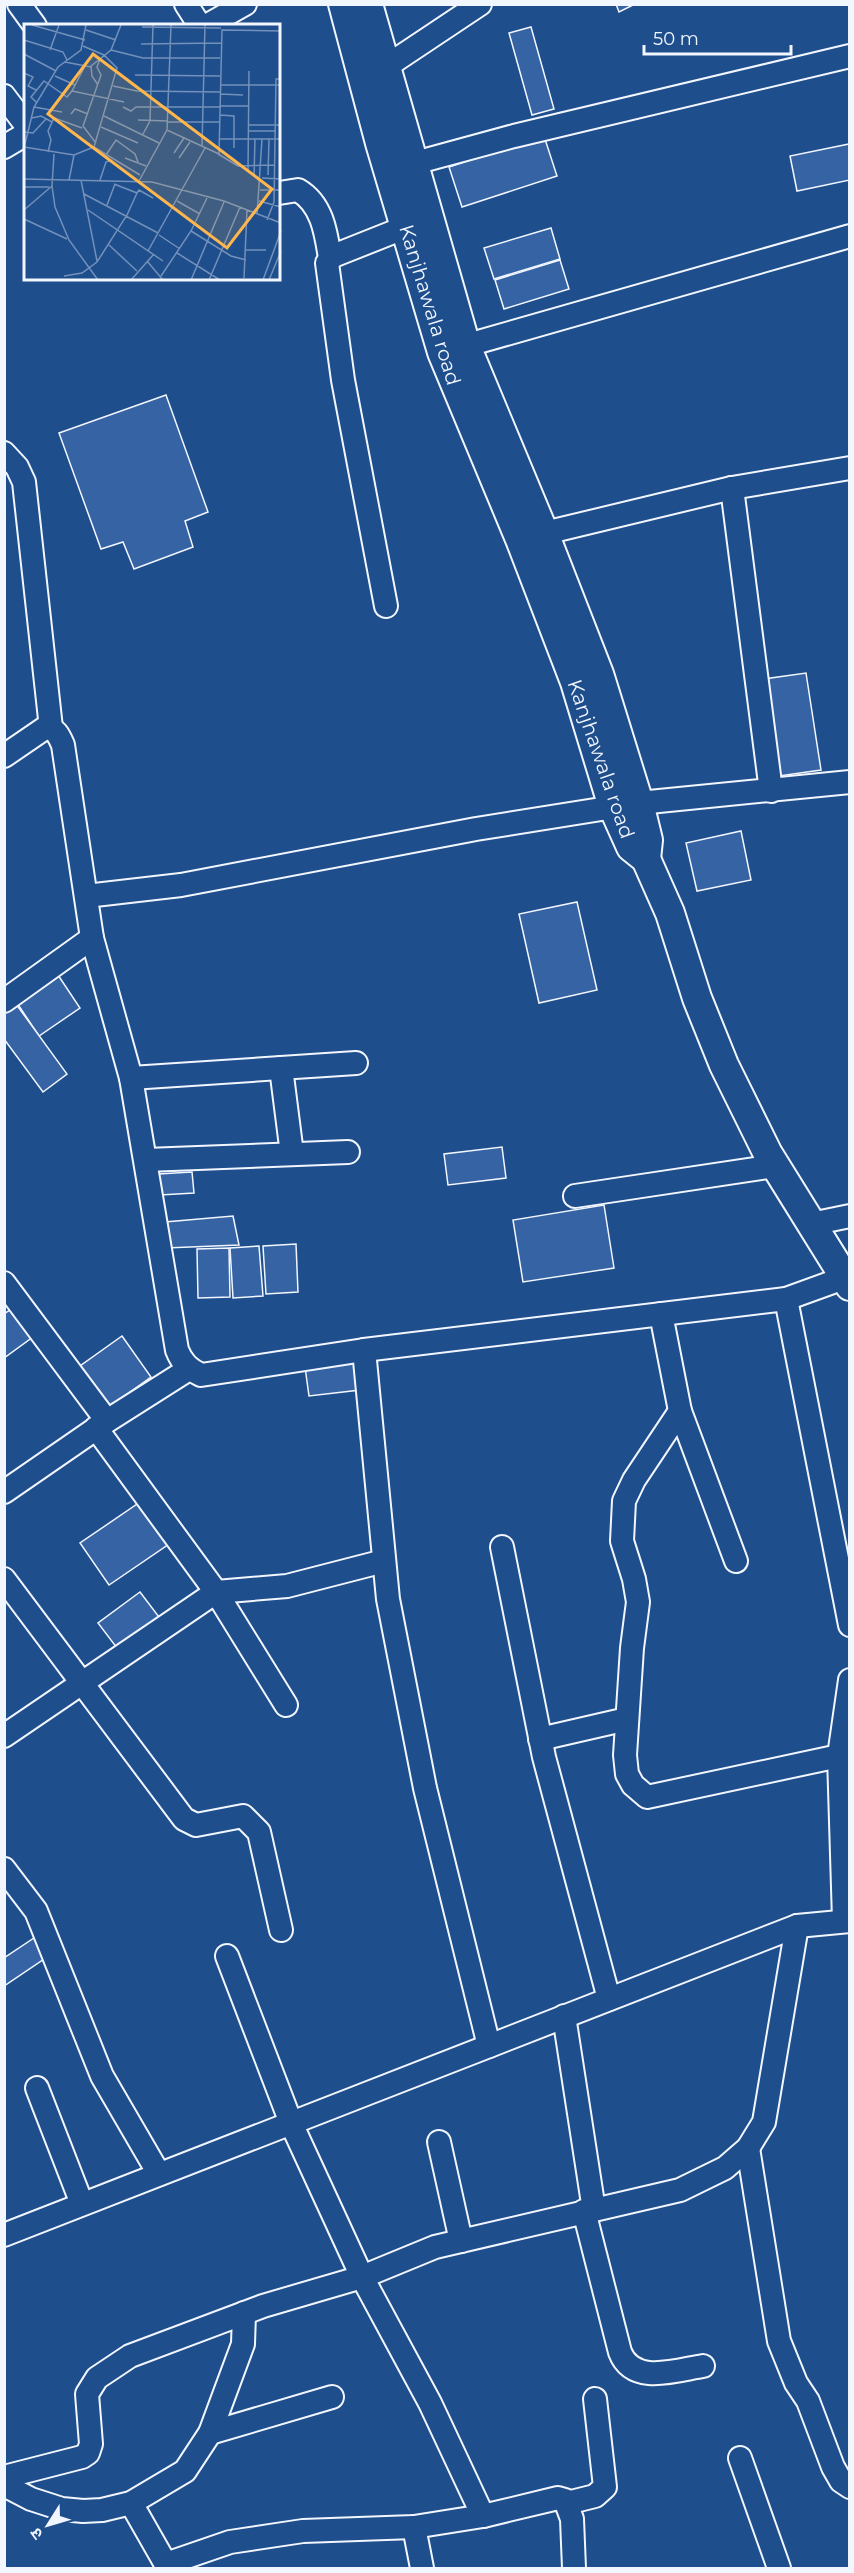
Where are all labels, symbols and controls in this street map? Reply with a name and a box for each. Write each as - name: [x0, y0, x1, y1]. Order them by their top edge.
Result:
- scale bar: [644, 18, 791, 56]
- inset map: [24, 24, 280, 280]
- text: 50 m: [653, 28, 699, 50]
- street label: Kanjhawala road: [394, 222, 466, 388]
- street label: Kanjhawala road: [562, 676, 640, 842]
- north arrow: [18, 2495, 78, 2555]
- text: उ: [26, 2524, 47, 2543]

